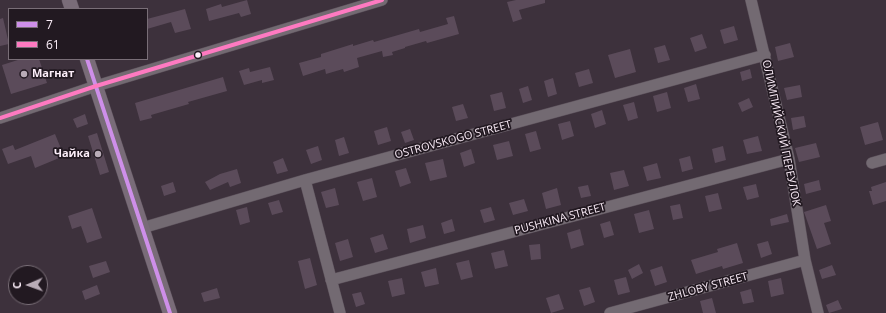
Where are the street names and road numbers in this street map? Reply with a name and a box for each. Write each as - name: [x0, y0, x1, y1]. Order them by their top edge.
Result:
- street label: ОЛИМПИЙСКИЙ ПЕРЕУЛОК: [759, 59, 803, 207]
- street label: OSTROVSKOGO STREET: [393, 118, 513, 162]
- street label: PUSHKINA STREET: [513, 200, 607, 238]
- street label: ZHLOBY STREET: [667, 270, 749, 304]

